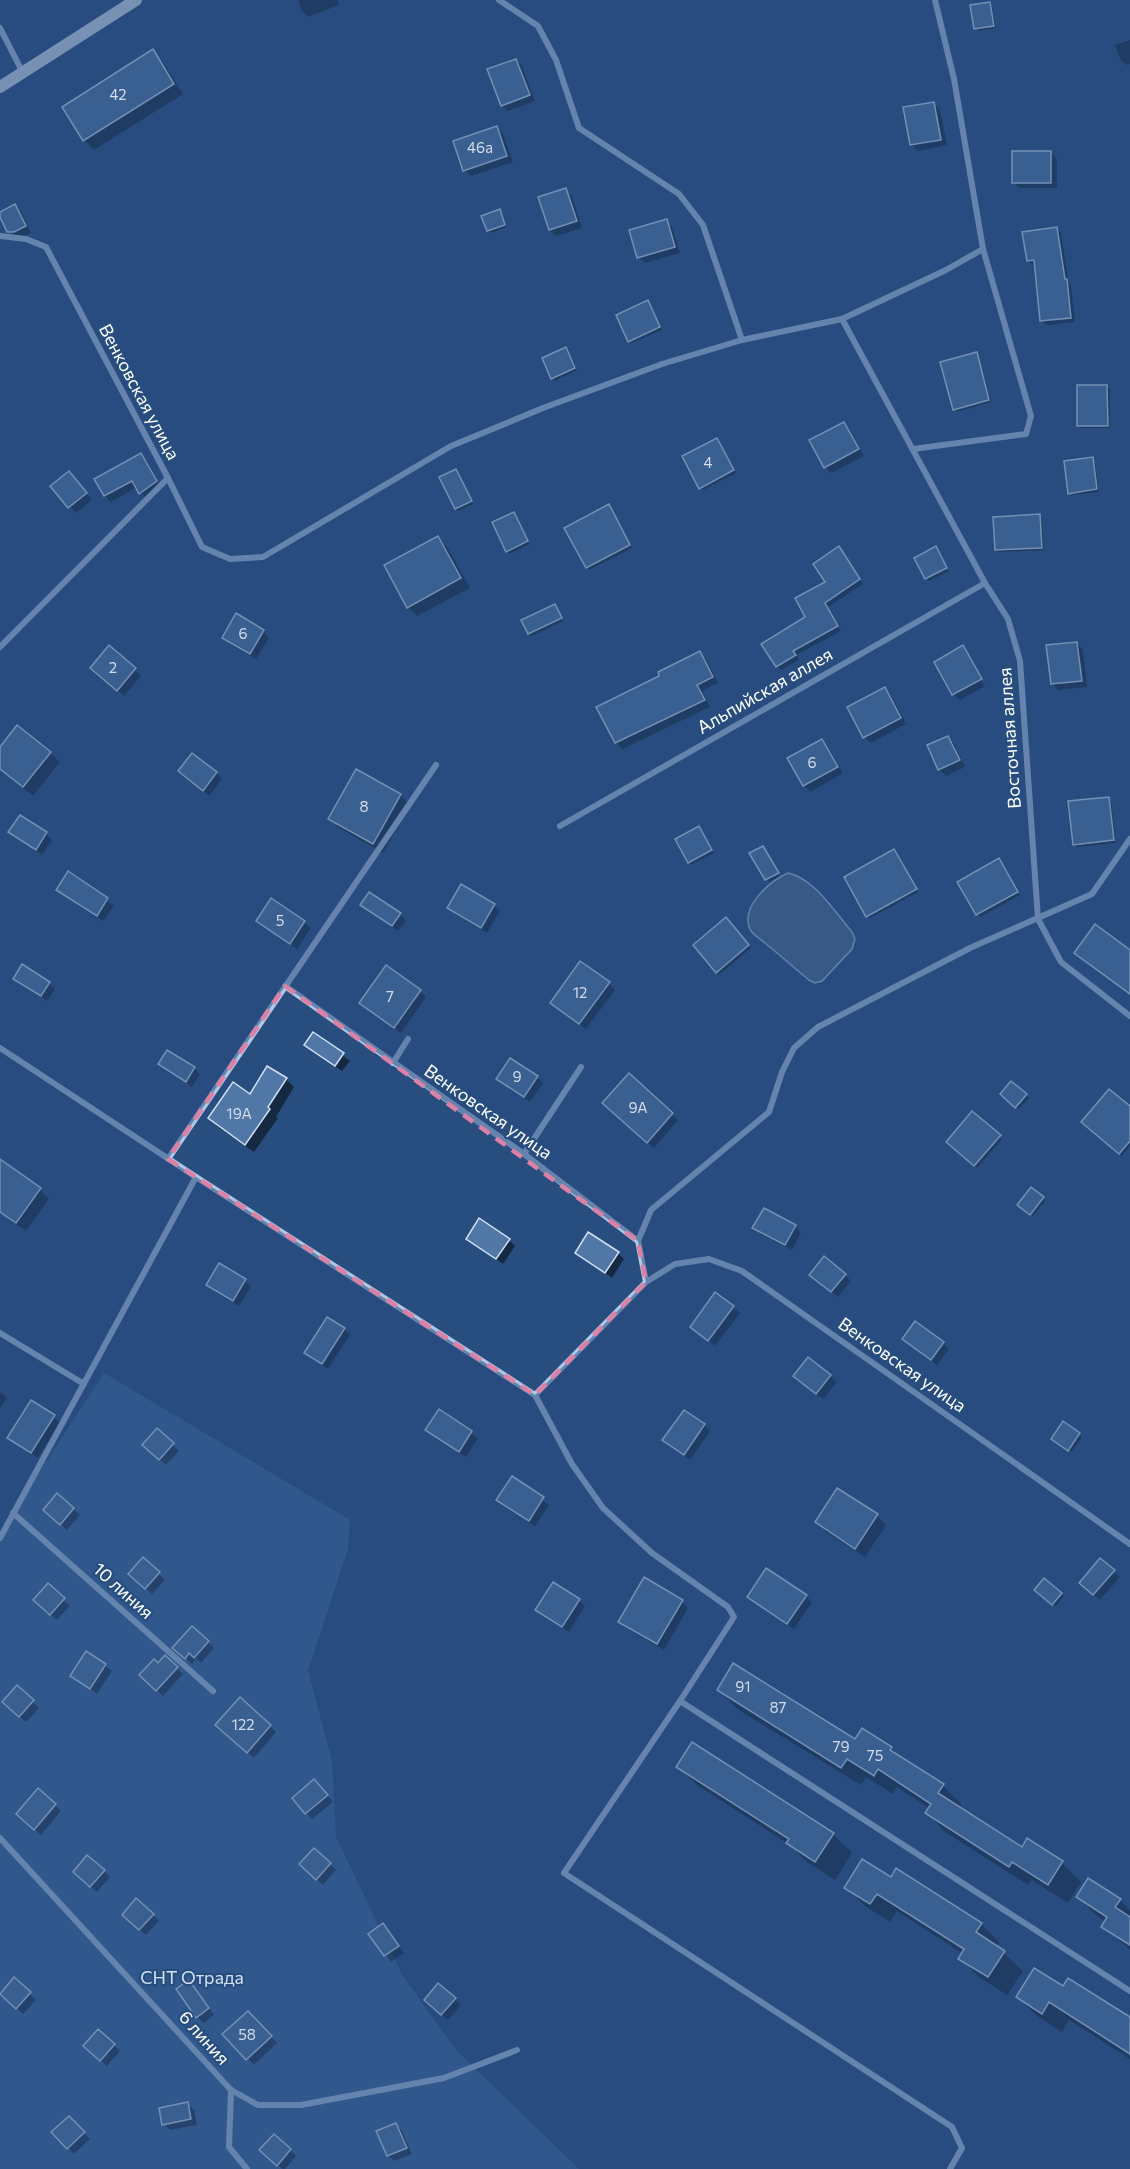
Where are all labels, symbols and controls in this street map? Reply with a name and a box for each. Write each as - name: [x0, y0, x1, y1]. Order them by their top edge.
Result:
- house number: 42: [109, 85, 127, 103]
- house number: 46а: [467, 138, 493, 156]
- street label: Венковская улица: [95, 320, 185, 463]
- house number: 4: [704, 453, 713, 471]
- house number: 6: [238, 624, 248, 642]
- street label: Альпийская аллея: [693, 642, 836, 738]
- house number: 2: [109, 658, 117, 676]
- street label: Восточная аллея: [993, 667, 1025, 809]
- house number: 6: [807, 753, 817, 771]
- house number: 8: [359, 797, 369, 815]
- house number: 5: [276, 911, 284, 929]
- house number: 12: [573, 983, 587, 1001]
- house number: 7: [386, 987, 394, 1005]
- street label: Венковская улица: [420, 1059, 557, 1163]
- house number: 9: [512, 1067, 522, 1085]
- house number: 9А: [628, 1098, 648, 1116]
- house number: 19А: [226, 1104, 252, 1122]
- street label: Венковская улица: [834, 1312, 971, 1416]
- street label: 10 линия: [89, 1557, 158, 1623]
- house number: 91: [735, 1677, 751, 1695]
- house number: 87: [770, 1698, 787, 1716]
- house number: 122: [231, 1715, 255, 1733]
- house number: 79: [833, 1737, 849, 1755]
- house number: 75: [867, 1746, 883, 1764]
- park label: СНТ Отрада: [140, 1966, 244, 1988]
- street label: 6 линия: [175, 2006, 235, 2069]
- house number: 58: [238, 2025, 256, 2043]

